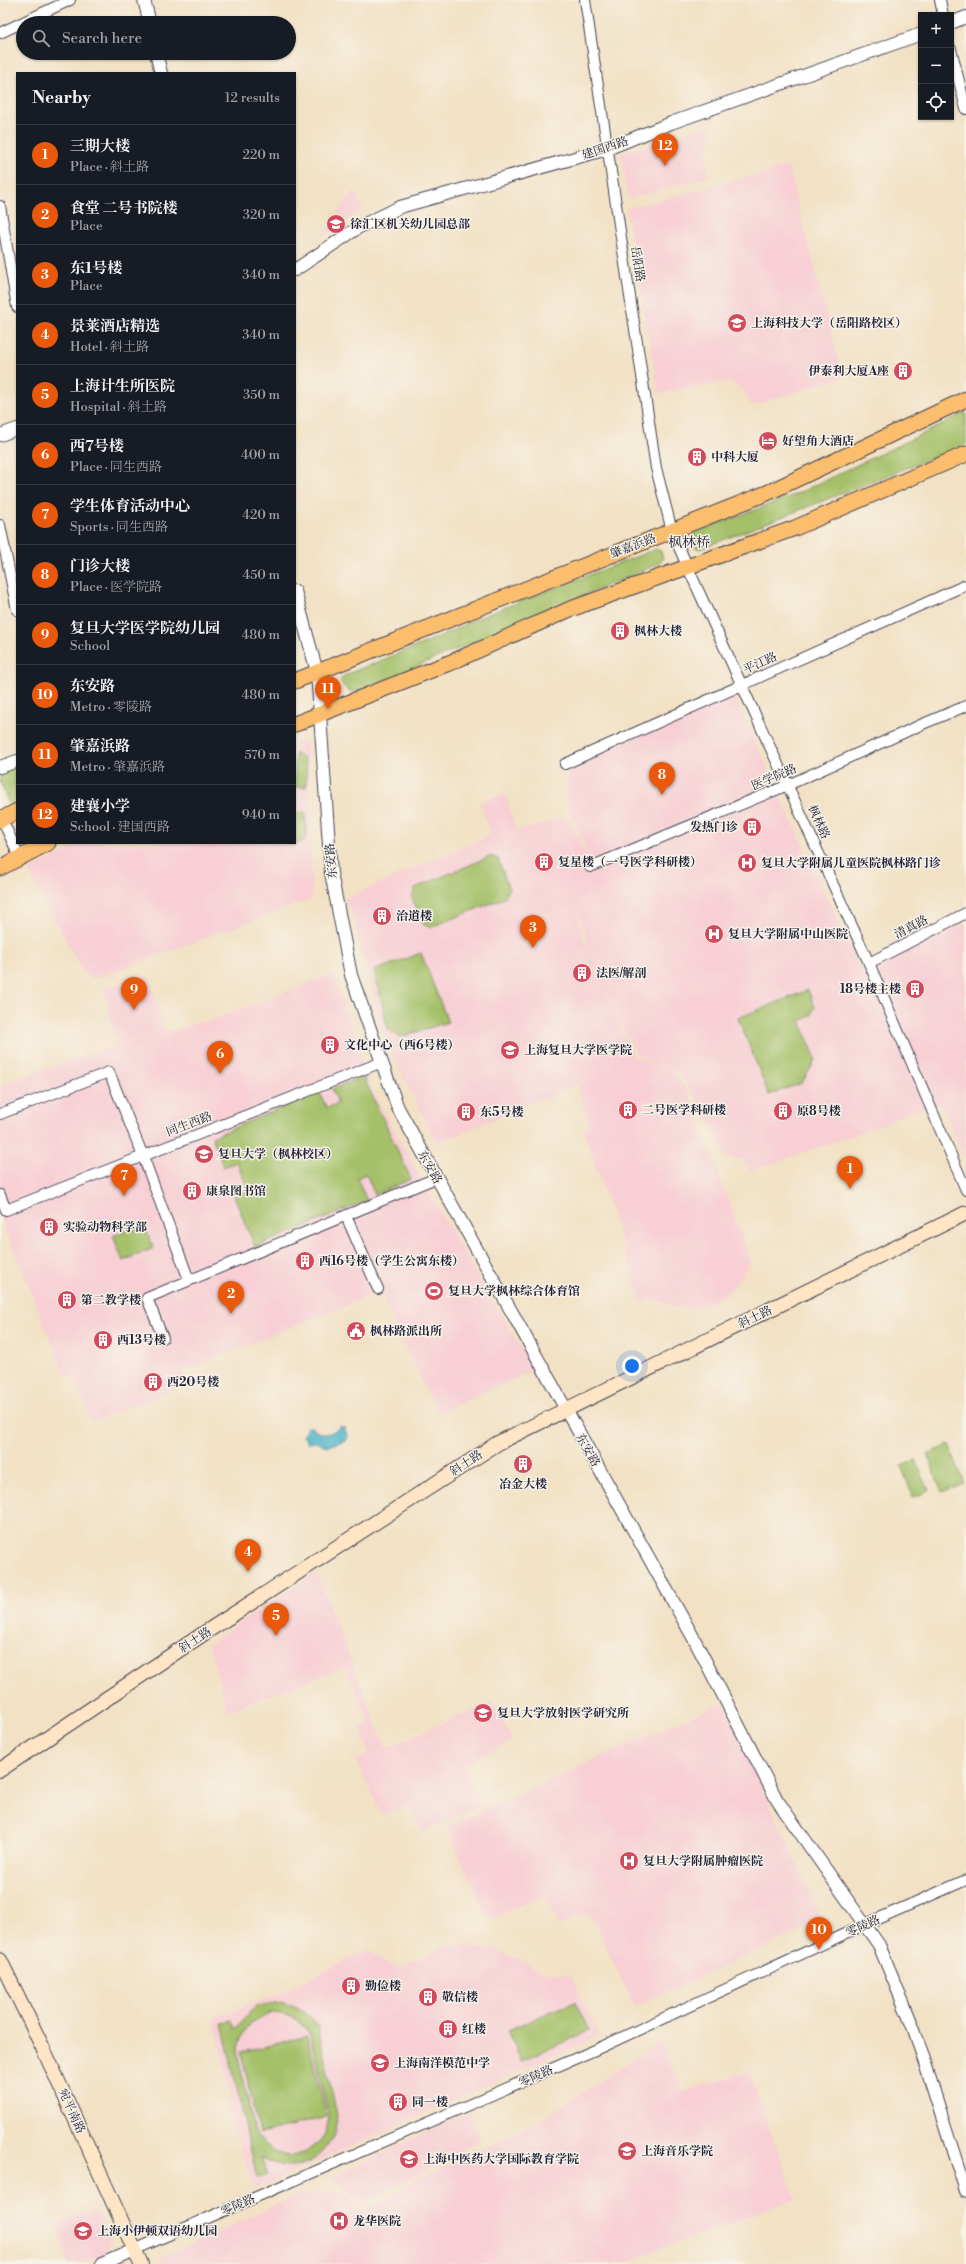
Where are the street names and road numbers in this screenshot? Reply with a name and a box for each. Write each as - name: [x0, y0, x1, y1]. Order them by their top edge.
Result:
- street label: 建国西路: [580, 134, 630, 163]
- street label: 岳阳路: [627, 245, 648, 283]
- street label: 肇嘉浜路: [608, 531, 658, 562]
- street label: 平江路: [741, 649, 780, 678]
- street label: 医学院路: [749, 761, 799, 794]
- street label: 枫林路: [804, 803, 833, 842]
- street label: 东安路: [322, 842, 341, 880]
- street label: 清真路: [892, 913, 931, 942]
- street label: 同生西路: [164, 1109, 214, 1140]
- street label: 东安路: [414, 1148, 445, 1187]
- street label: 斜土路: [736, 1303, 775, 1332]
- street label: 东安路: [572, 1431, 603, 1470]
- street label: 斜土路: [447, 1447, 485, 1480]
- street label: 斜土路: [176, 1624, 214, 1657]
- street label: 零陵路: [844, 1912, 883, 1941]
- street label: 零陵路: [517, 2063, 556, 2090]
- street label: 宛平南路: [55, 2086, 88, 2136]
- street label: 零陵路: [219, 2192, 258, 2219]

